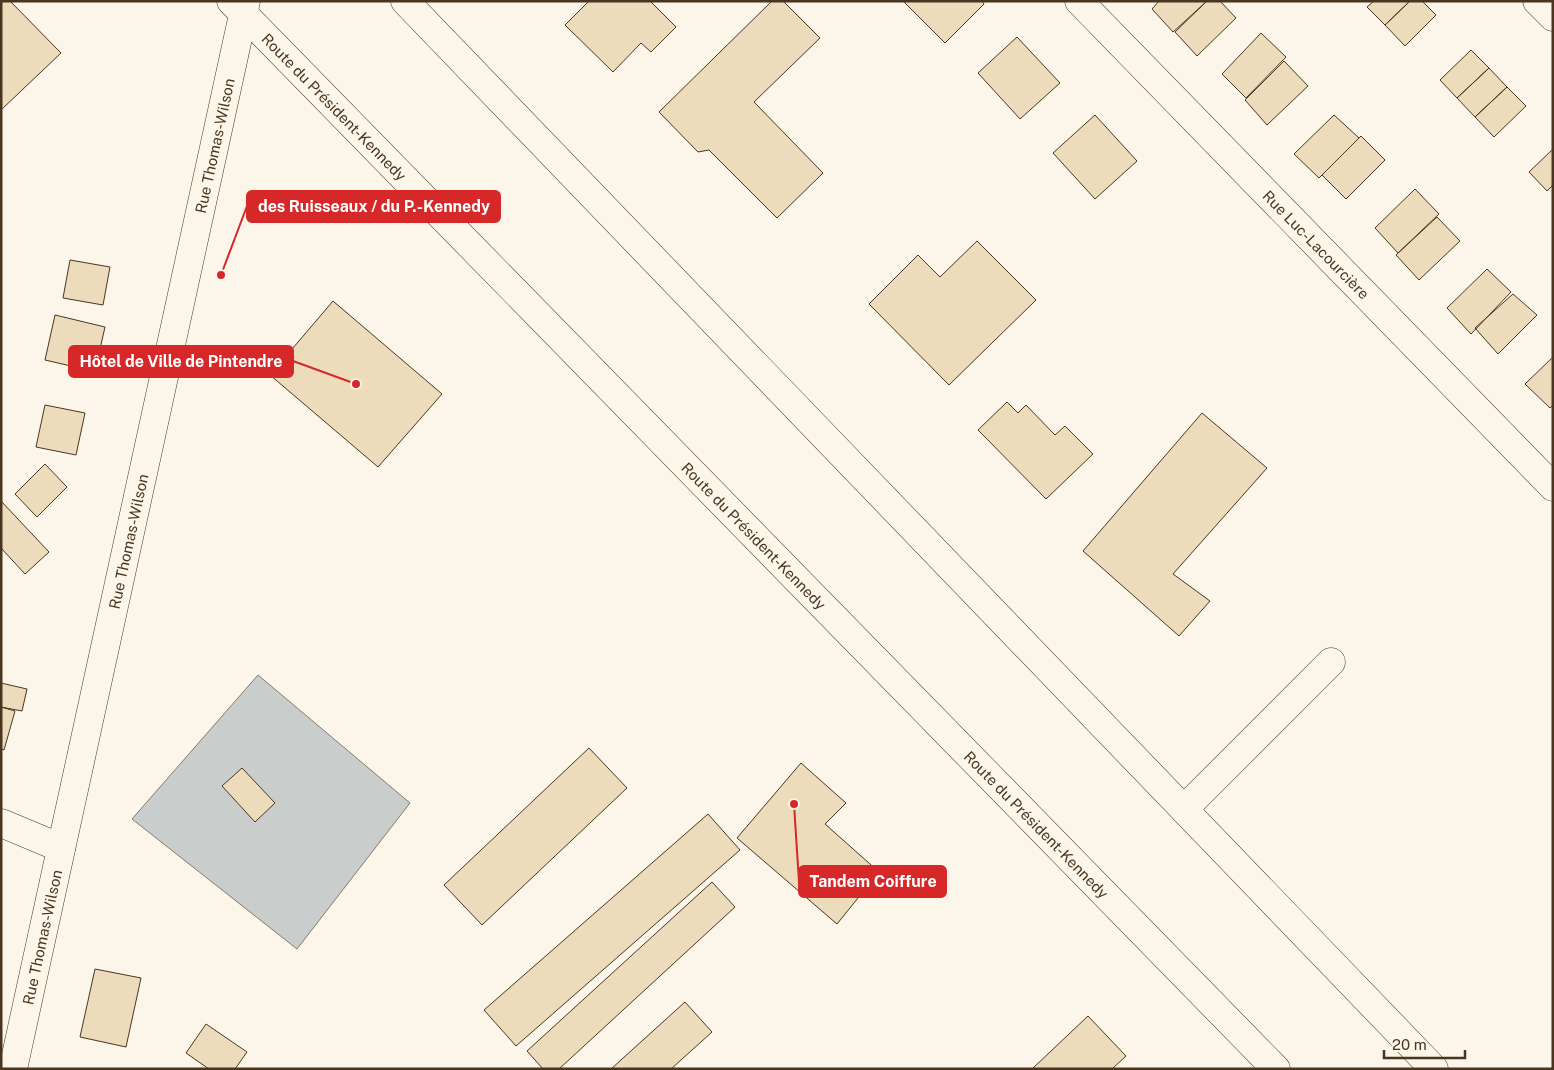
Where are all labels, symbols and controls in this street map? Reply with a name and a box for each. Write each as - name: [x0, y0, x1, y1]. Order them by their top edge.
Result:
- street label: Route du Président-Kennedy: [259, 30, 410, 184]
- street label: Rue Thomas-Wilson: [191, 77, 237, 215]
- street label: Rue Luc-Lacourcière: [1260, 187, 1373, 302]
- callout: des Ruisseaux / du P.-Kennedy: [247, 191, 500, 222]
- text: des Ruisseaux / du P.-Kennedy: [258, 197, 490, 216]
- callout: Hôtel de Ville de Pintendre: [69, 346, 293, 377]
- text: Hôtel de Ville de Pintendre: [80, 352, 282, 371]
- street label: Route du Président-Kennedy: [678, 459, 830, 613]
- street label: Rue Thomas-Wilson: [105, 472, 151, 611]
- street label: Route du Président-Kennedy: [961, 747, 1112, 901]
- callout: Tandem Coiffure: [799, 866, 946, 897]
- street label: Rue Thomas-Wilson: [19, 868, 65, 1006]
- text: Tandem Coiffure: [809, 872, 937, 891]
- scale bar: [1384, 1028, 1465, 1060]
- text: 20 m: [1392, 1036, 1427, 1053]

